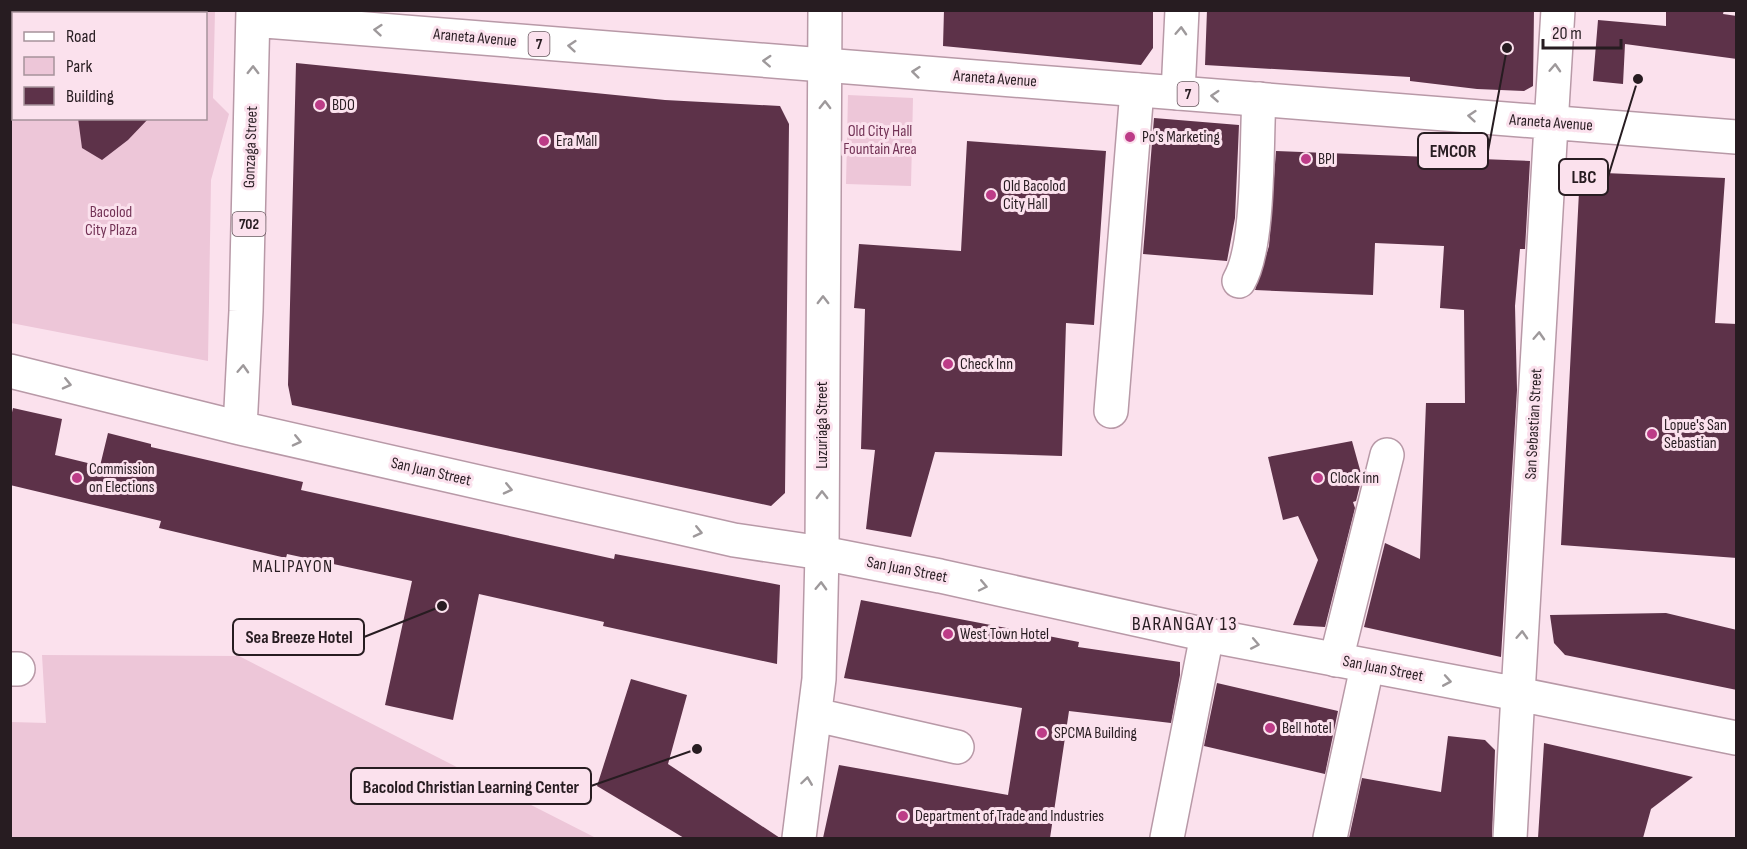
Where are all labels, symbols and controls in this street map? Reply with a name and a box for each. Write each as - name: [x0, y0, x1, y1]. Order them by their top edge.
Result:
- legend: [12, 12, 207, 120]
- scale bar: [1543, 12, 1621, 50]
- text: 20 m: [1552, 23, 1582, 44]
- one-way arrow: [373, 24, 382, 37]
- street label: Araneta Avenue: [432, 25, 517, 51]
- text: Road: [66, 26, 96, 47]
- one-way arrow: [1174, 26, 1187, 35]
- road number: 7: [528, 32, 550, 56]
- one-way arrow: [568, 40, 577, 53]
- one-way arrow: [762, 55, 771, 68]
- text: Park: [66, 56, 92, 77]
- one-way arrow: [1548, 63, 1561, 72]
- one-way arrow: [247, 65, 259, 74]
- one-way arrow: [911, 67, 920, 79]
- street label: Araneta Avenue: [952, 67, 1037, 91]
- road number: 7: [1178, 82, 1198, 106]
- text: Building: [66, 86, 114, 107]
- one-way arrow: [1210, 90, 1220, 103]
- place label: BDO: [332, 96, 355, 115]
- marker: BDO: [313, 98, 327, 112]
- one-way arrow: [818, 100, 831, 109]
- street label: Gonzaga Street: [240, 106, 262, 188]
- one-way arrow: [1468, 110, 1477, 123]
- street label: Araneta Avenue: [1508, 111, 1593, 135]
- park label: Old City Hall Fountain Area: [843, 122, 917, 159]
- place label: Po's Marketing: [1142, 128, 1220, 147]
- marker: Po's Marketing: [1123, 130, 1137, 144]
- place label: Era Mall: [556, 132, 597, 151]
- callout: EMCOR: [1418, 133, 1488, 169]
- marker: Era Mall: [537, 134, 551, 148]
- text: EMCOR: [1430, 141, 1476, 162]
- place label: BPI: [1318, 150, 1335, 169]
- marker: BPI: [1299, 152, 1313, 166]
- callout: LBC: [1559, 159, 1608, 195]
- text: LBC: [1572, 167, 1596, 188]
- place label: Old Bacolod City Hall: [1003, 177, 1066, 214]
- marker: Old Bacolod City Hall: [984, 188, 998, 202]
- park label: Bacolod City Plaza: [85, 203, 137, 240]
- road number: 702: [232, 212, 266, 236]
- one-way arrow: [817, 295, 829, 304]
- one-way arrow: [1532, 331, 1545, 340]
- place label: Check Inn: [960, 355, 1013, 374]
- marker: Check Inn: [941, 357, 955, 371]
- one-way arrow: [237, 365, 250, 374]
- street label: San Sebastian Street: [1522, 368, 1546, 480]
- one-way arrow: [62, 377, 72, 390]
- street label: Luzuriaga Street: [813, 381, 832, 469]
- place label: Lopue's San Sebastian: [1664, 416, 1727, 453]
- marker: Lopue's San Sebastian: [1645, 427, 1659, 441]
- one-way arrow: [292, 434, 302, 447]
- street label: San Juan Street: [389, 454, 473, 490]
- place label: Commission on Elections: [89, 460, 155, 497]
- place label: Clock inn: [1330, 469, 1379, 488]
- marker: Commission on Elections: [70, 471, 84, 485]
- marker: Clock inn: [1311, 471, 1325, 485]
- one-way arrow: [502, 482, 512, 495]
- one-way arrow: [816, 490, 828, 499]
- one-way arrow: [693, 525, 703, 538]
- street label: San Juan Street: [865, 553, 949, 587]
- district label: MALIPAYON: [252, 556, 334, 577]
- one-way arrow: [977, 578, 987, 591]
- one-way arrow: [815, 582, 828, 591]
- district label: BARANGAY 13: [1132, 612, 1238, 636]
- callout: Sea Breeze Hotel: [233, 619, 364, 655]
- place label: West Town Hotel: [960, 625, 1049, 644]
- text: Sea Breeze Hotel: [245, 627, 353, 648]
- marker: West Town Hotel: [941, 627, 955, 641]
- one-way arrow: [1515, 631, 1528, 640]
- one-way arrow: [1250, 637, 1260, 650]
- street label: San Juan Street: [1341, 652, 1425, 686]
- one-way arrow: [1441, 674, 1451, 687]
- place label: Bell hotel: [1282, 719, 1332, 738]
- marker: Bell hotel: [1263, 721, 1277, 735]
- place label: SPCMA Building: [1054, 724, 1137, 743]
- marker: SPCMA Building: [1035, 726, 1049, 740]
- callout: Bacolod Christian Learning Center: [351, 768, 591, 804]
- one-way arrow: [800, 776, 812, 785]
- text: Bacolod Christian Learning Center: [363, 777, 580, 798]
- place label: Department of Trade and Industries: [915, 807, 1104, 826]
- marker: Department of Trade and Industries: [896, 809, 910, 823]

